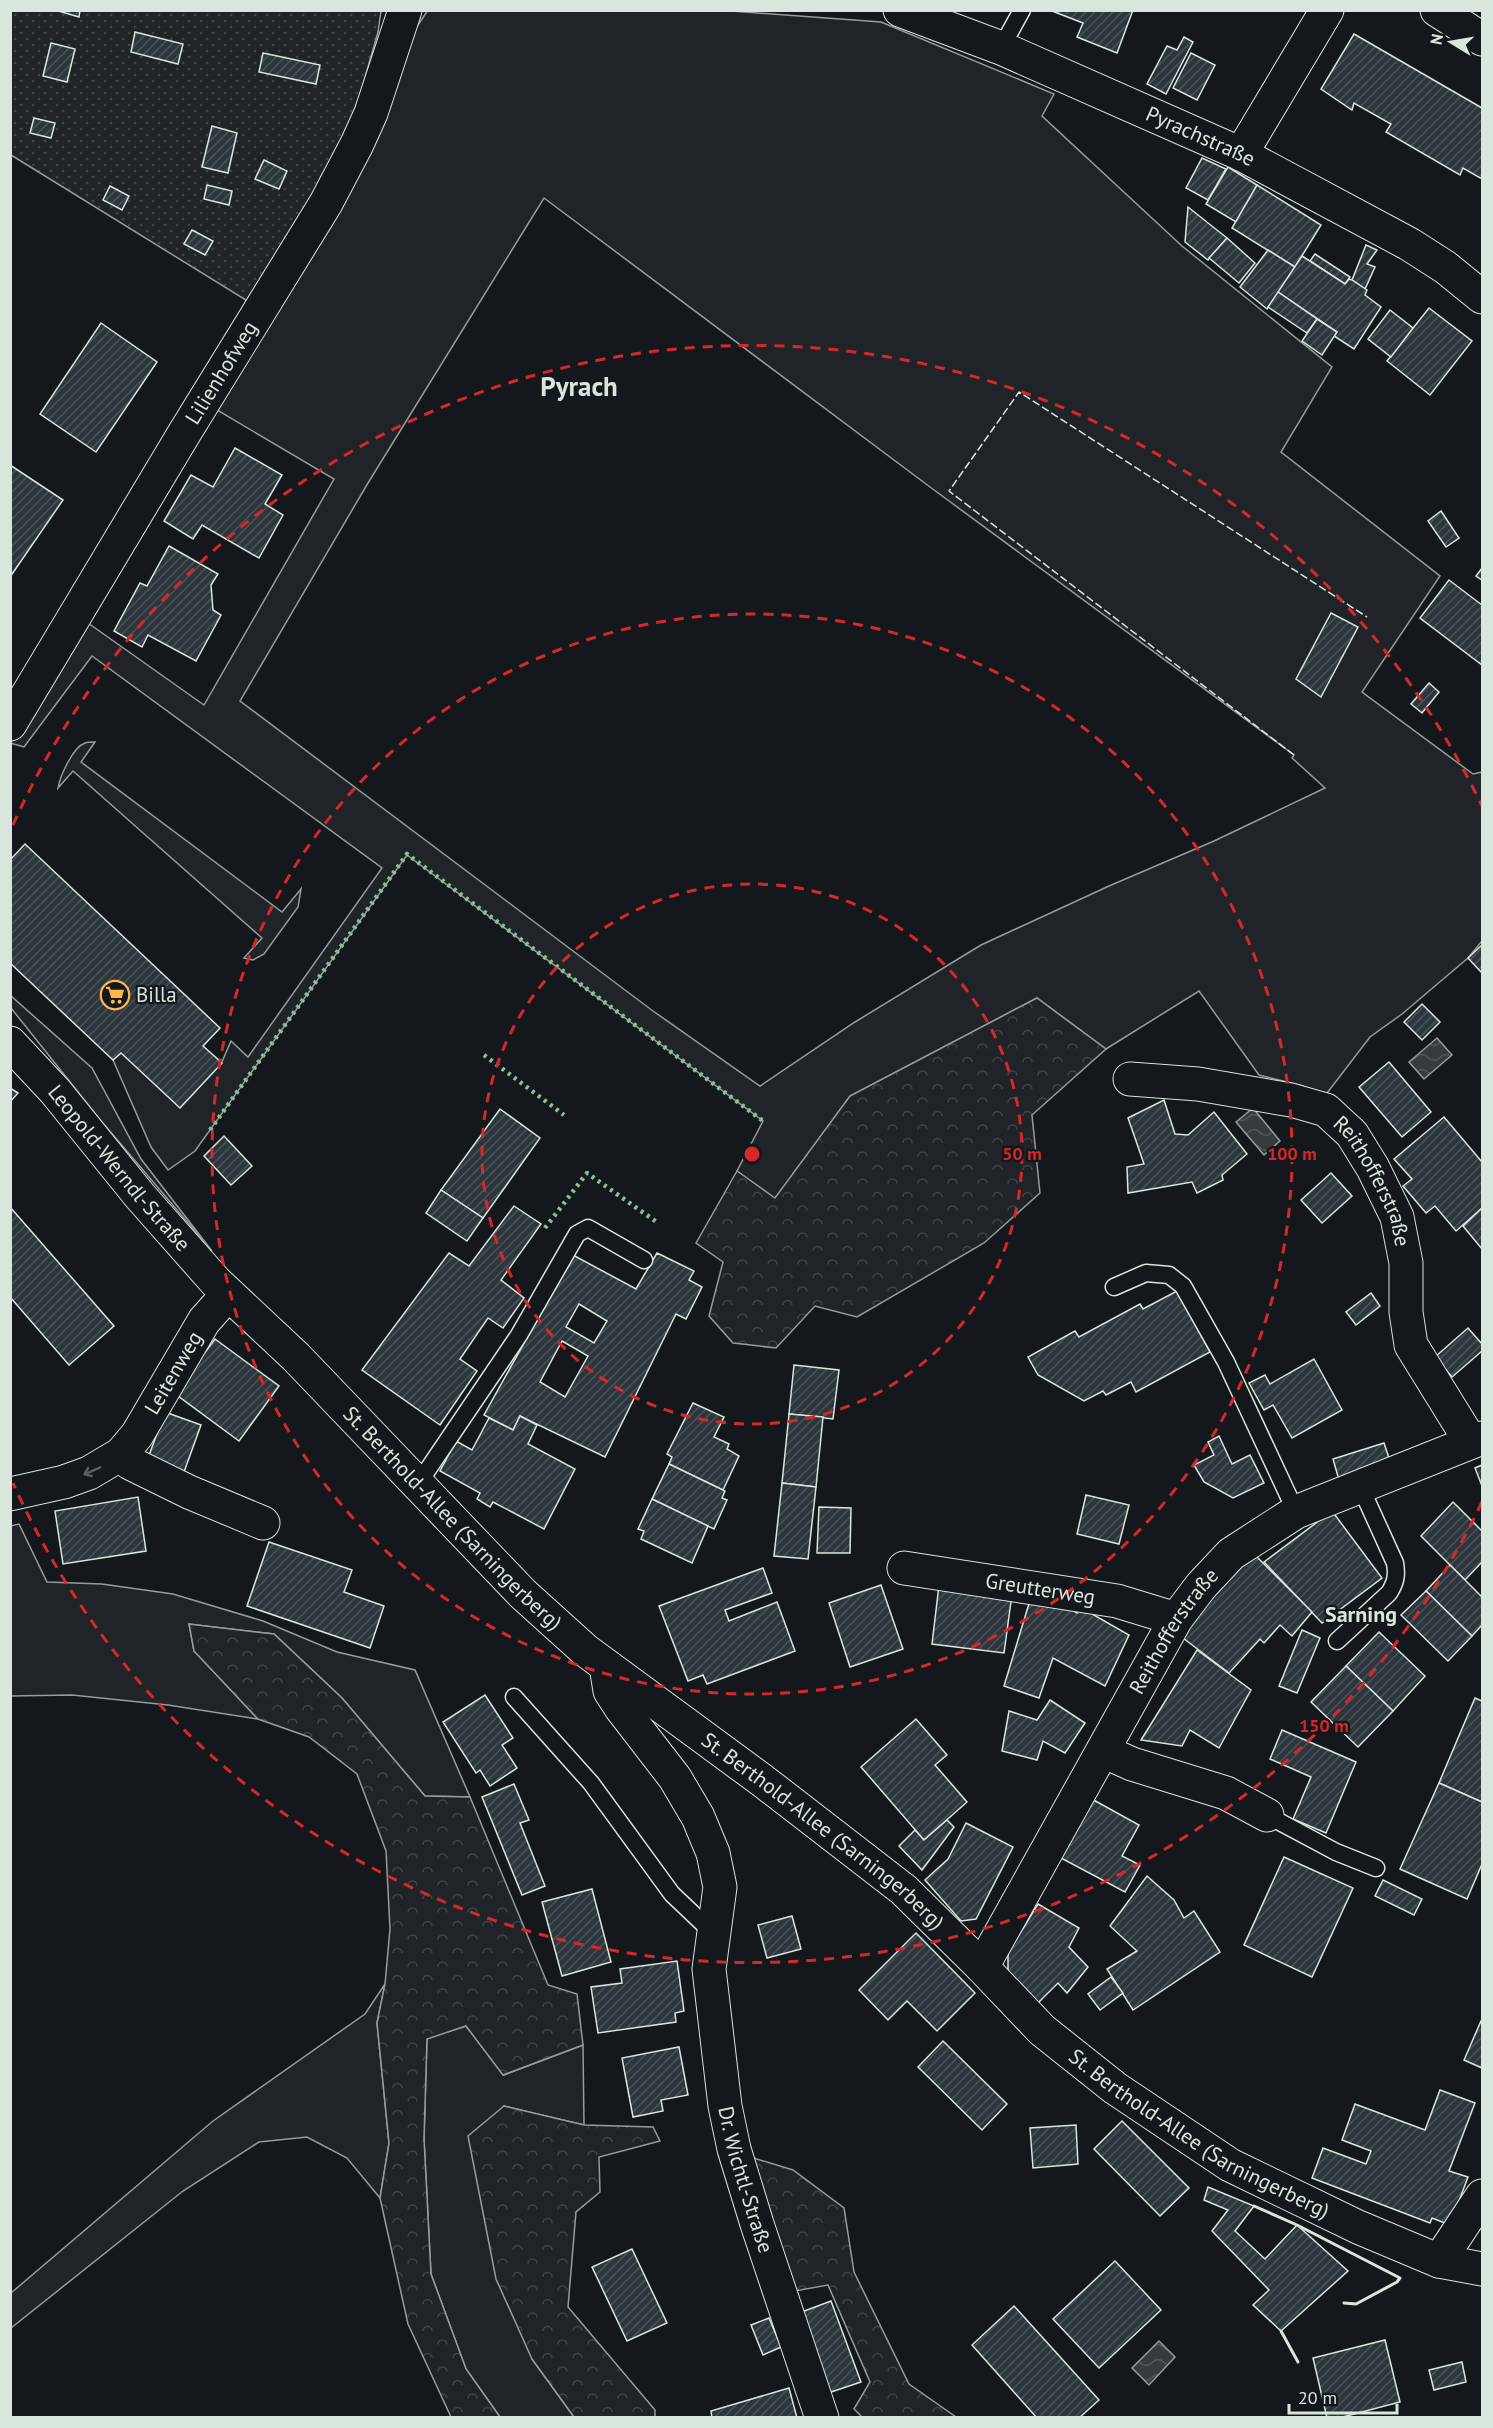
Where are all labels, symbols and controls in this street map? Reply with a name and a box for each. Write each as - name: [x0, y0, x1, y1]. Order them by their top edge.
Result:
- north arrow: [1421, 12, 1481, 72]
- text: N: [1425, 32, 1447, 46]
- street label: Pyrachstraße: [1142, 100, 1260, 172]
- street label: Lilienhofweg: [179, 316, 263, 429]
- district label: Pyrach: [540, 369, 618, 403]
- supermarket icon: Billa: [99, 979, 131, 1011]
- place label: Billa: [136, 981, 177, 1008]
- street label: Leopold-Werndl-Straße: [42, 1079, 197, 1257]
- street label: Reithofferstraße: [1328, 1110, 1416, 1249]
- text: 50 m: [1002, 1142, 1042, 1165]
- text: 100 m: [1267, 1142, 1317, 1165]
- centre of rings: [742, 1144, 762, 1164]
- street label: Leitenweg: [138, 1326, 208, 1419]
- street label: St. Berthold-Allee (Sarningerberg): [337, 1400, 568, 1636]
- one-way arrow: [84, 1466, 102, 1477]
- street label: Reithofferstraße: [1123, 1562, 1224, 1699]
- street label: Greutterweg: [984, 1567, 1097, 1610]
- district label: Sarning: [1325, 1600, 1397, 1628]
- text: 150 m: [1299, 1714, 1349, 1737]
- street label: St. Berthold-Allee (Sarningerberg): [696, 1726, 950, 1935]
- street label: St. Berthold-Allee (Sarningerberg): [1063, 2043, 1334, 2224]
- street label: Dr. Wichtl-Straße: [712, 2104, 780, 2256]
- scale bar: [1289, 2377, 1397, 2415]
- text: 20 m: [1298, 2386, 1337, 2409]

